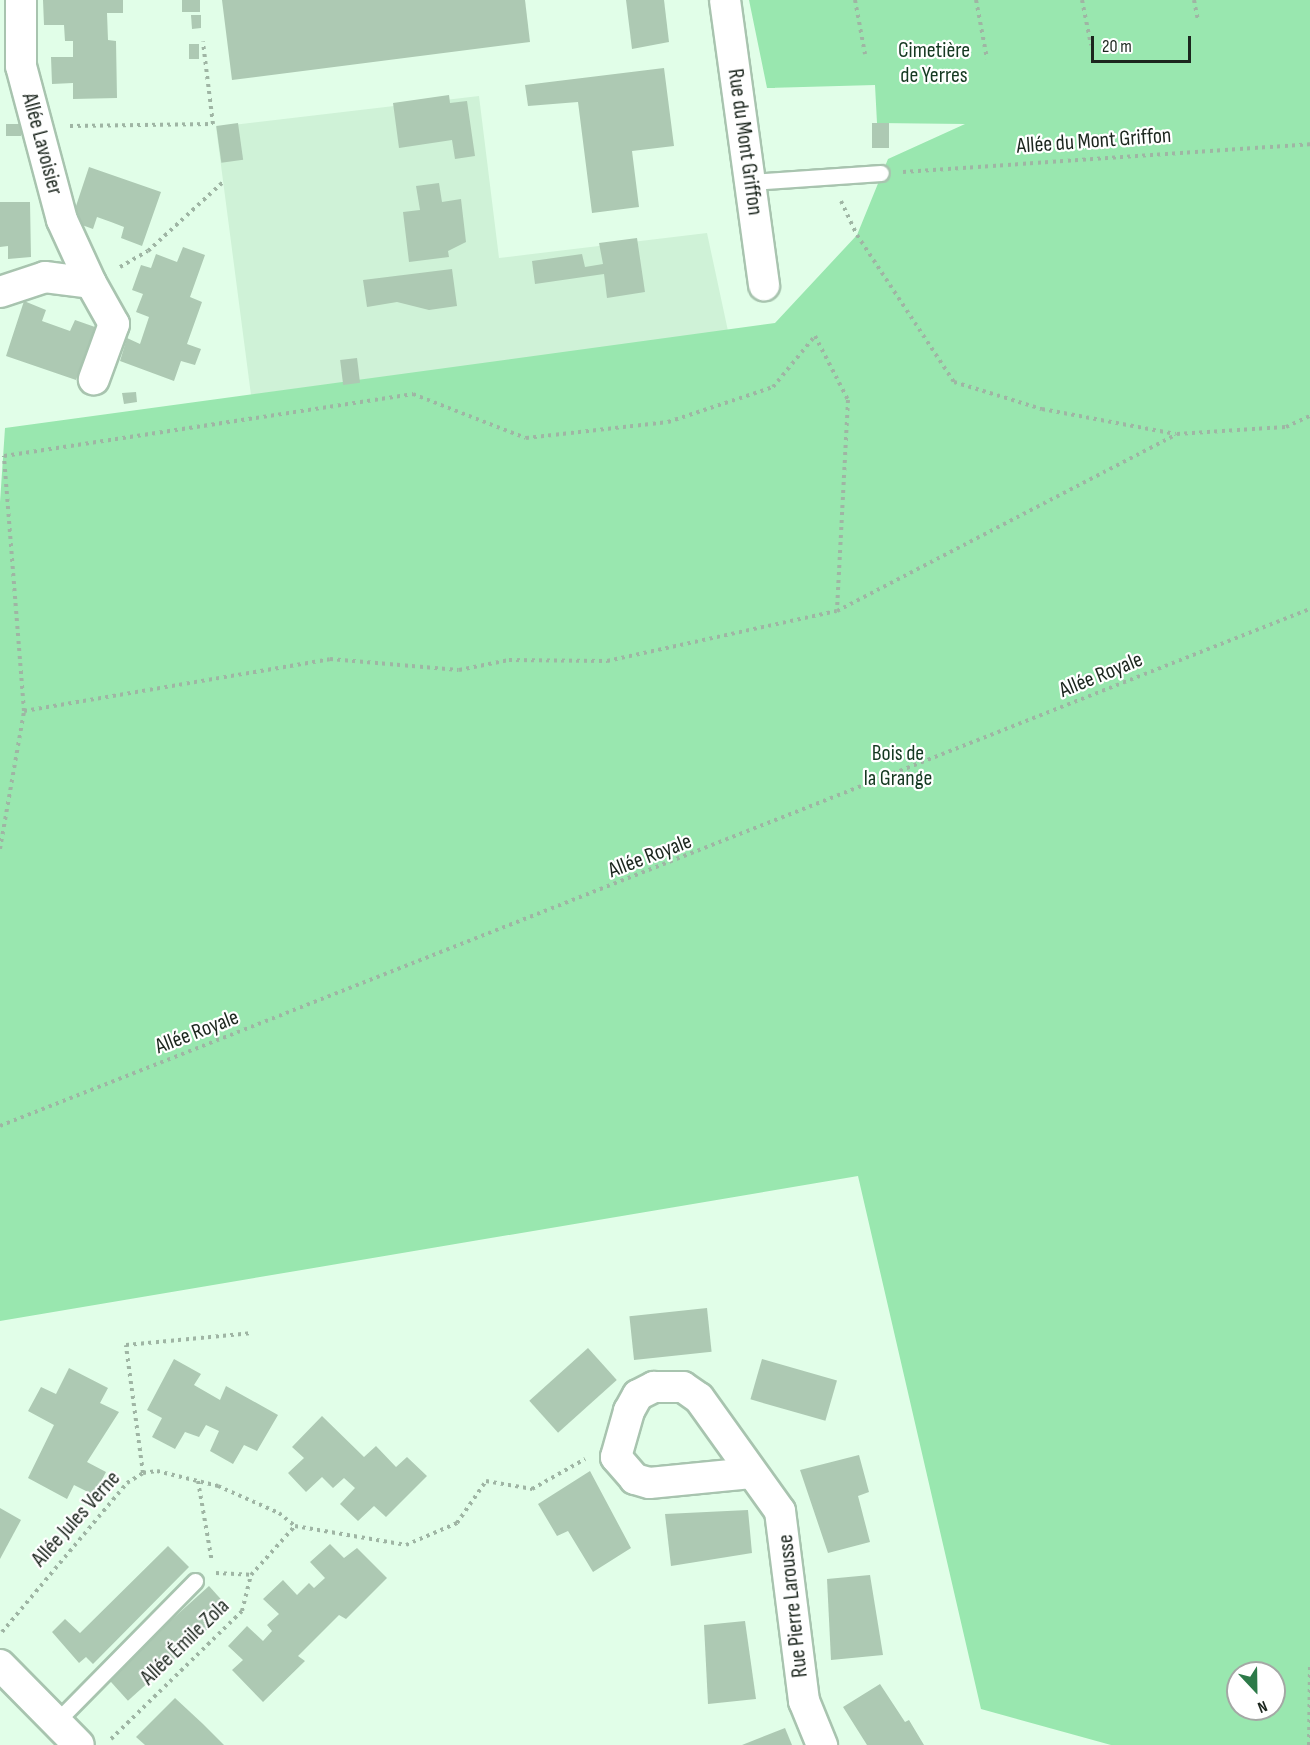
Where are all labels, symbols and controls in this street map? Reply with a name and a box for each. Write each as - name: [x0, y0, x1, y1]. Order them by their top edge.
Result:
- scale bar: [1094, 24, 1194, 62]
- text: 20 m: [1102, 36, 1132, 57]
- park label: Cimetière de Yerres: [898, 37, 970, 88]
- street label: Rue du Mont Griffon: [722, 67, 768, 217]
- street label: Allée Lavoisier: [16, 90, 68, 198]
- street label: Allée du Mont Griffon: [1016, 122, 1172, 160]
- street label: Allée Royale: [1055, 646, 1147, 704]
- park label: Bois de la Grange: [864, 740, 932, 792]
- street label: Allée Royale: [604, 828, 696, 884]
- street label: Allée Royale: [151, 1004, 243, 1060]
- street label: Allée Jules Verne: [26, 1466, 126, 1572]
- street label: Rue Pierre Larousse: [772, 1533, 814, 1679]
- street label: Allée Émile Zola: [135, 1593, 235, 1691]
- north arrow: [1226, 1661, 1286, 1721]
- text: N: [1255, 1696, 1270, 1717]

